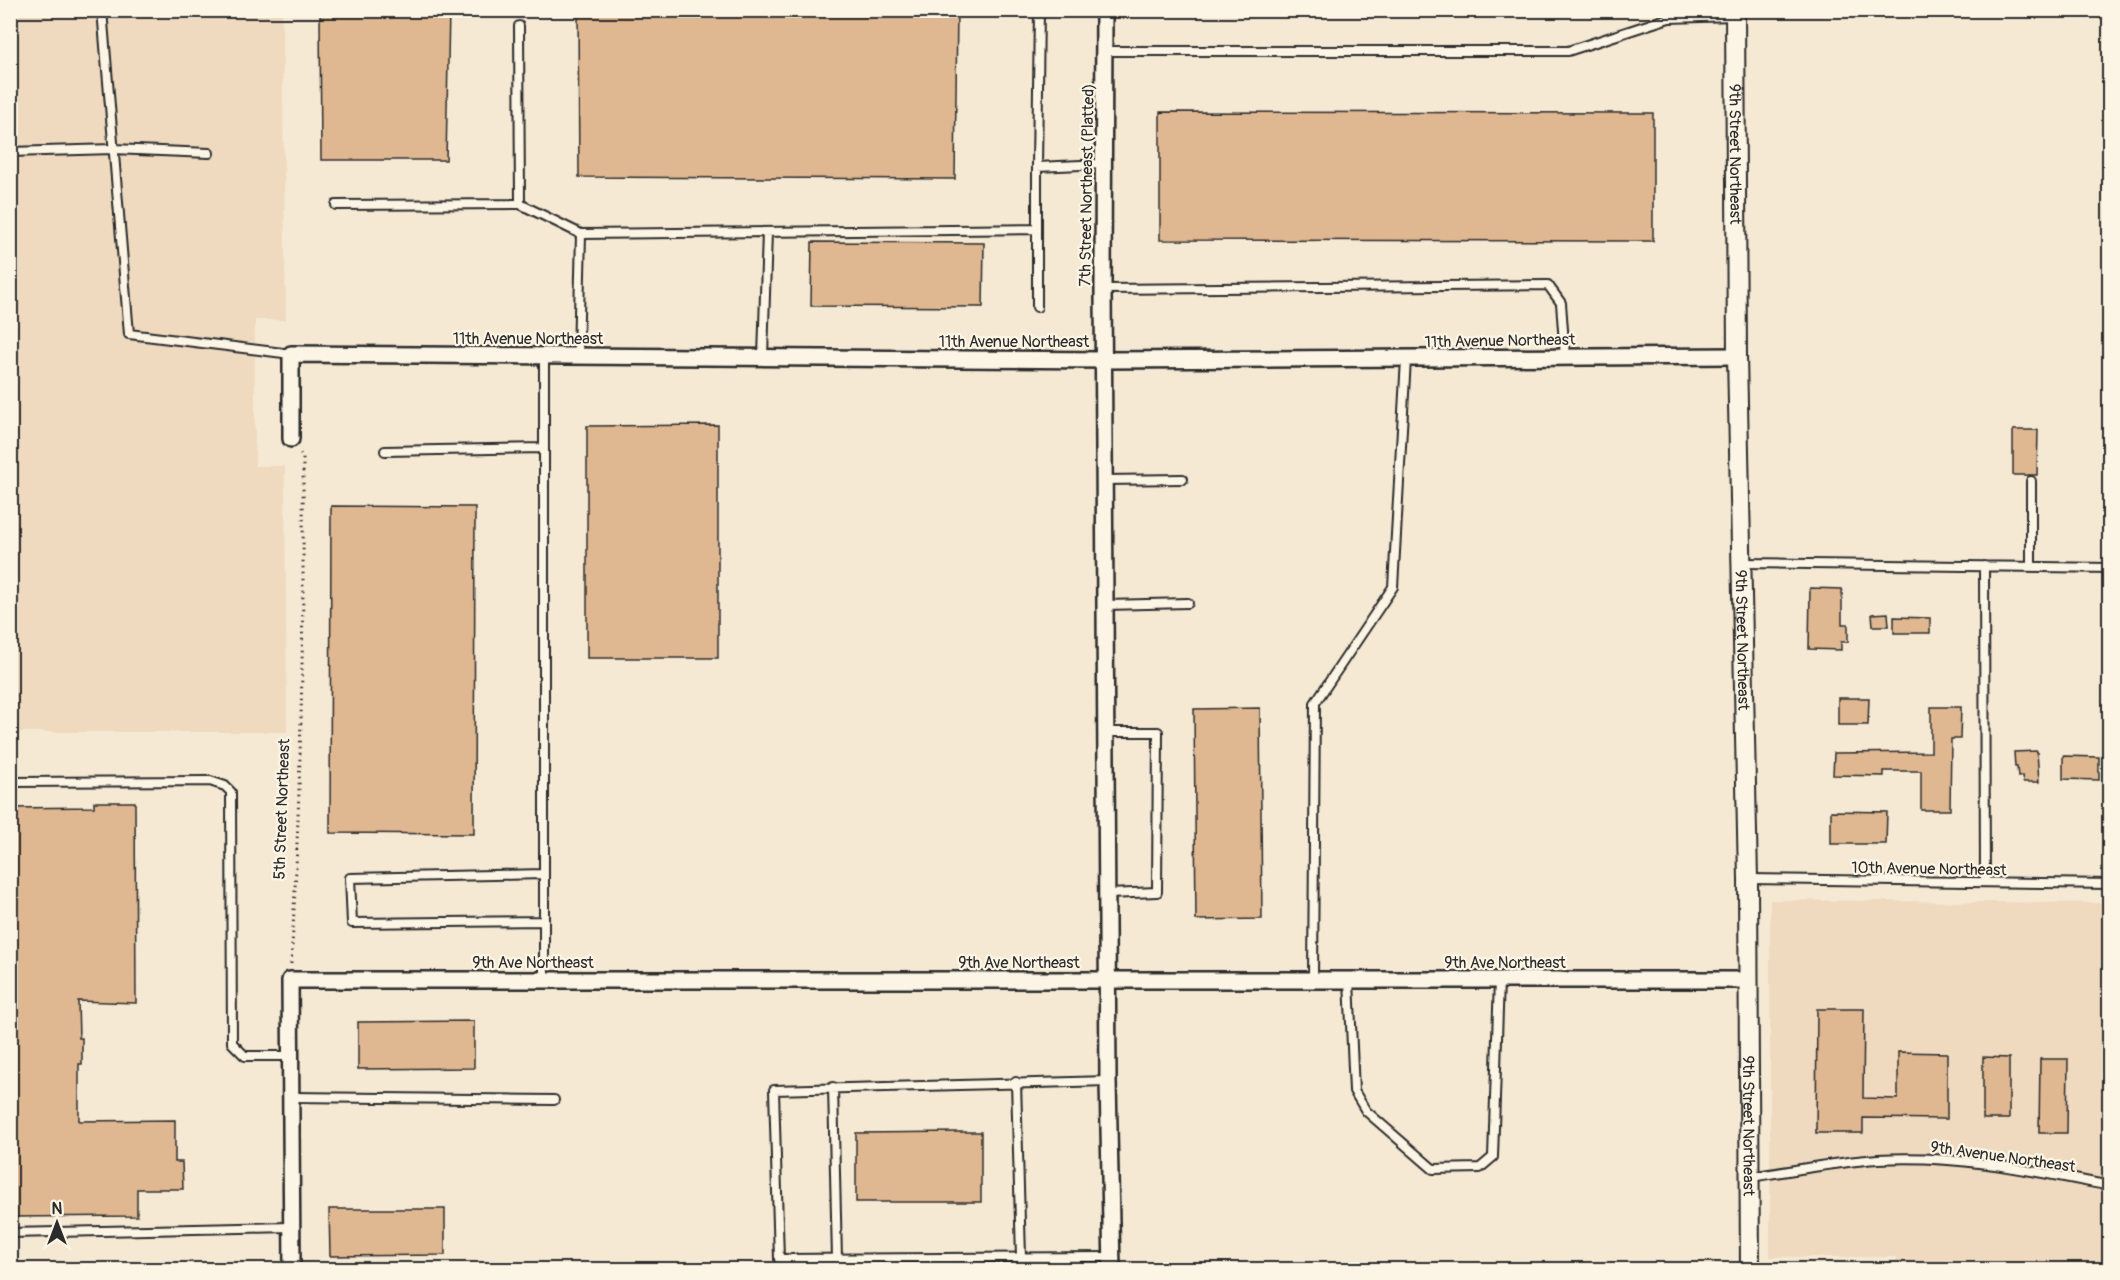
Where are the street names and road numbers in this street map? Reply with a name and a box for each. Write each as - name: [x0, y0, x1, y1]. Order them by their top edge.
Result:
- street label: 7th Street Northeast (Platted): [1075, 83, 1099, 287]
- street label: 9th Street Northeast: [1724, 84, 1745, 225]
- street label: 11th Avenue Northeast: [453, 329, 604, 349]
- street label: 11th Avenue Northeast: [1425, 330, 1576, 352]
- street label: 11th Avenue Northeast: [939, 332, 1090, 352]
- street label: 9th Street Northeast: [1730, 569, 1753, 711]
- street label: 5th Street Northeast: [270, 738, 294, 880]
- street label: 10th Avenue Northeast: [1851, 858, 2007, 880]
- street label: 9th Ave Northeast: [472, 953, 594, 973]
- street label: 9th Ave Northeast: [958, 953, 1080, 973]
- street label: 9th Ave Northeast: [1444, 953, 1566, 973]
- street label: 9th Street Northeast: [1738, 1055, 1759, 1197]
- street label: 9th Avenue Northeast: [1929, 1137, 2077, 1177]

